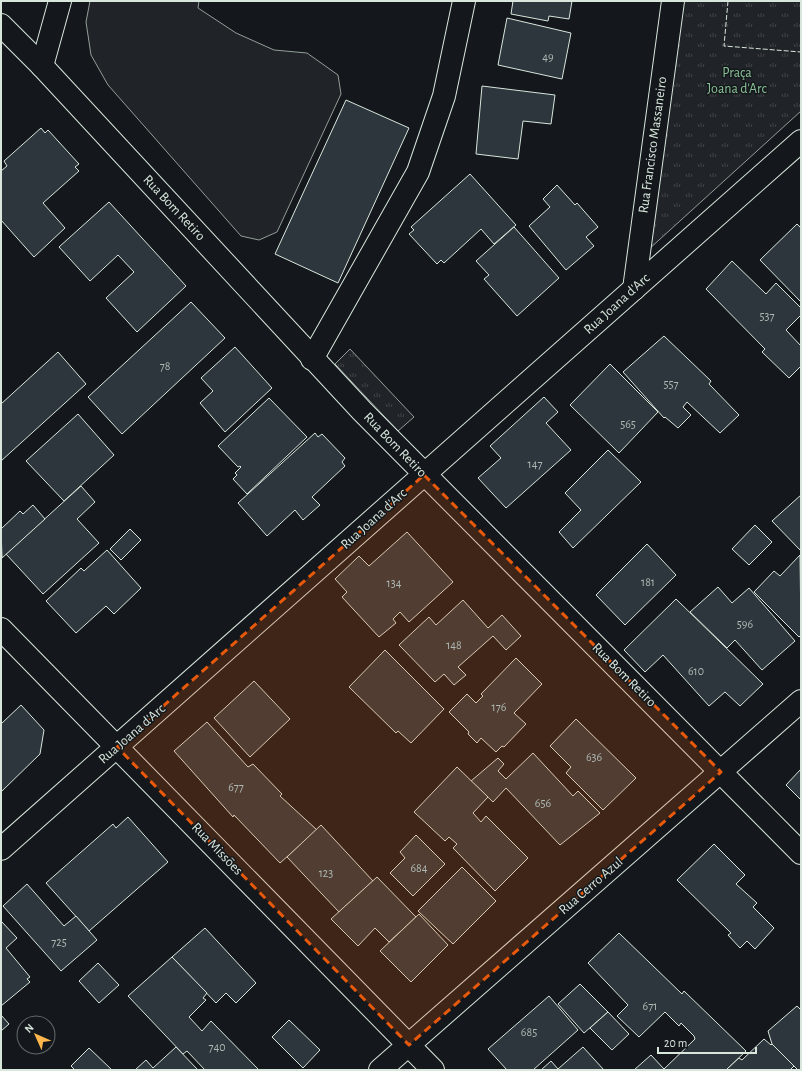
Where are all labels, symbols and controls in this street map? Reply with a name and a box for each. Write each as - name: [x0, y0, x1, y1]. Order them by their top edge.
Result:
- house number: 49: [542, 51, 554, 63]
- park label: Praça Joana d'Arc: [707, 66, 768, 96]
- street label: Rua Francisco Massaneiro: [636, 76, 670, 214]
- street label: Rua Bom Retiro: [140, 173, 208, 244]
- street label: Rua Joana d'Arc: [581, 271, 653, 337]
- house number: 537: [760, 310, 774, 322]
- house number: 78: [160, 360, 171, 372]
- house number: 557: [663, 378, 679, 390]
- street label: Rua Bom Retiro: [361, 410, 429, 480]
- house number: 565: [620, 418, 636, 430]
- house number: 147: [528, 458, 542, 470]
- street label: Rua Joana d'Arc: [338, 486, 410, 552]
- house number: 181: [641, 576, 655, 588]
- house number: 134: [387, 577, 402, 589]
- house number: 596: [737, 618, 754, 630]
- house number: 148: [446, 639, 462, 651]
- street label: Rua Bom Retiro: [589, 640, 659, 710]
- house number: 610: [688, 665, 704, 677]
- street label: Rua Joana d'Arc: [96, 701, 168, 767]
- house number: 176: [492, 701, 507, 713]
- house number: 636: [586, 751, 602, 763]
- house number: 677: [228, 781, 244, 793]
- house number: 656: [535, 797, 552, 809]
- street label: Rua Missões: [189, 820, 245, 878]
- street label: Rua Cerro Azul: [556, 855, 626, 917]
- house number: 684: [410, 862, 428, 874]
- house number: 123: [319, 867, 333, 879]
- house number: 725: [51, 936, 67, 948]
- house number: 671: [643, 1000, 657, 1012]
- north arrow: [16, 1015, 56, 1055]
- text: N: [23, 1022, 36, 1035]
- house number: 685: [521, 1026, 537, 1038]
- scale bar: [658, 1029, 756, 1055]
- text: 20 m: [664, 1037, 687, 1049]
- house number: 740: [208, 1041, 226, 1053]

